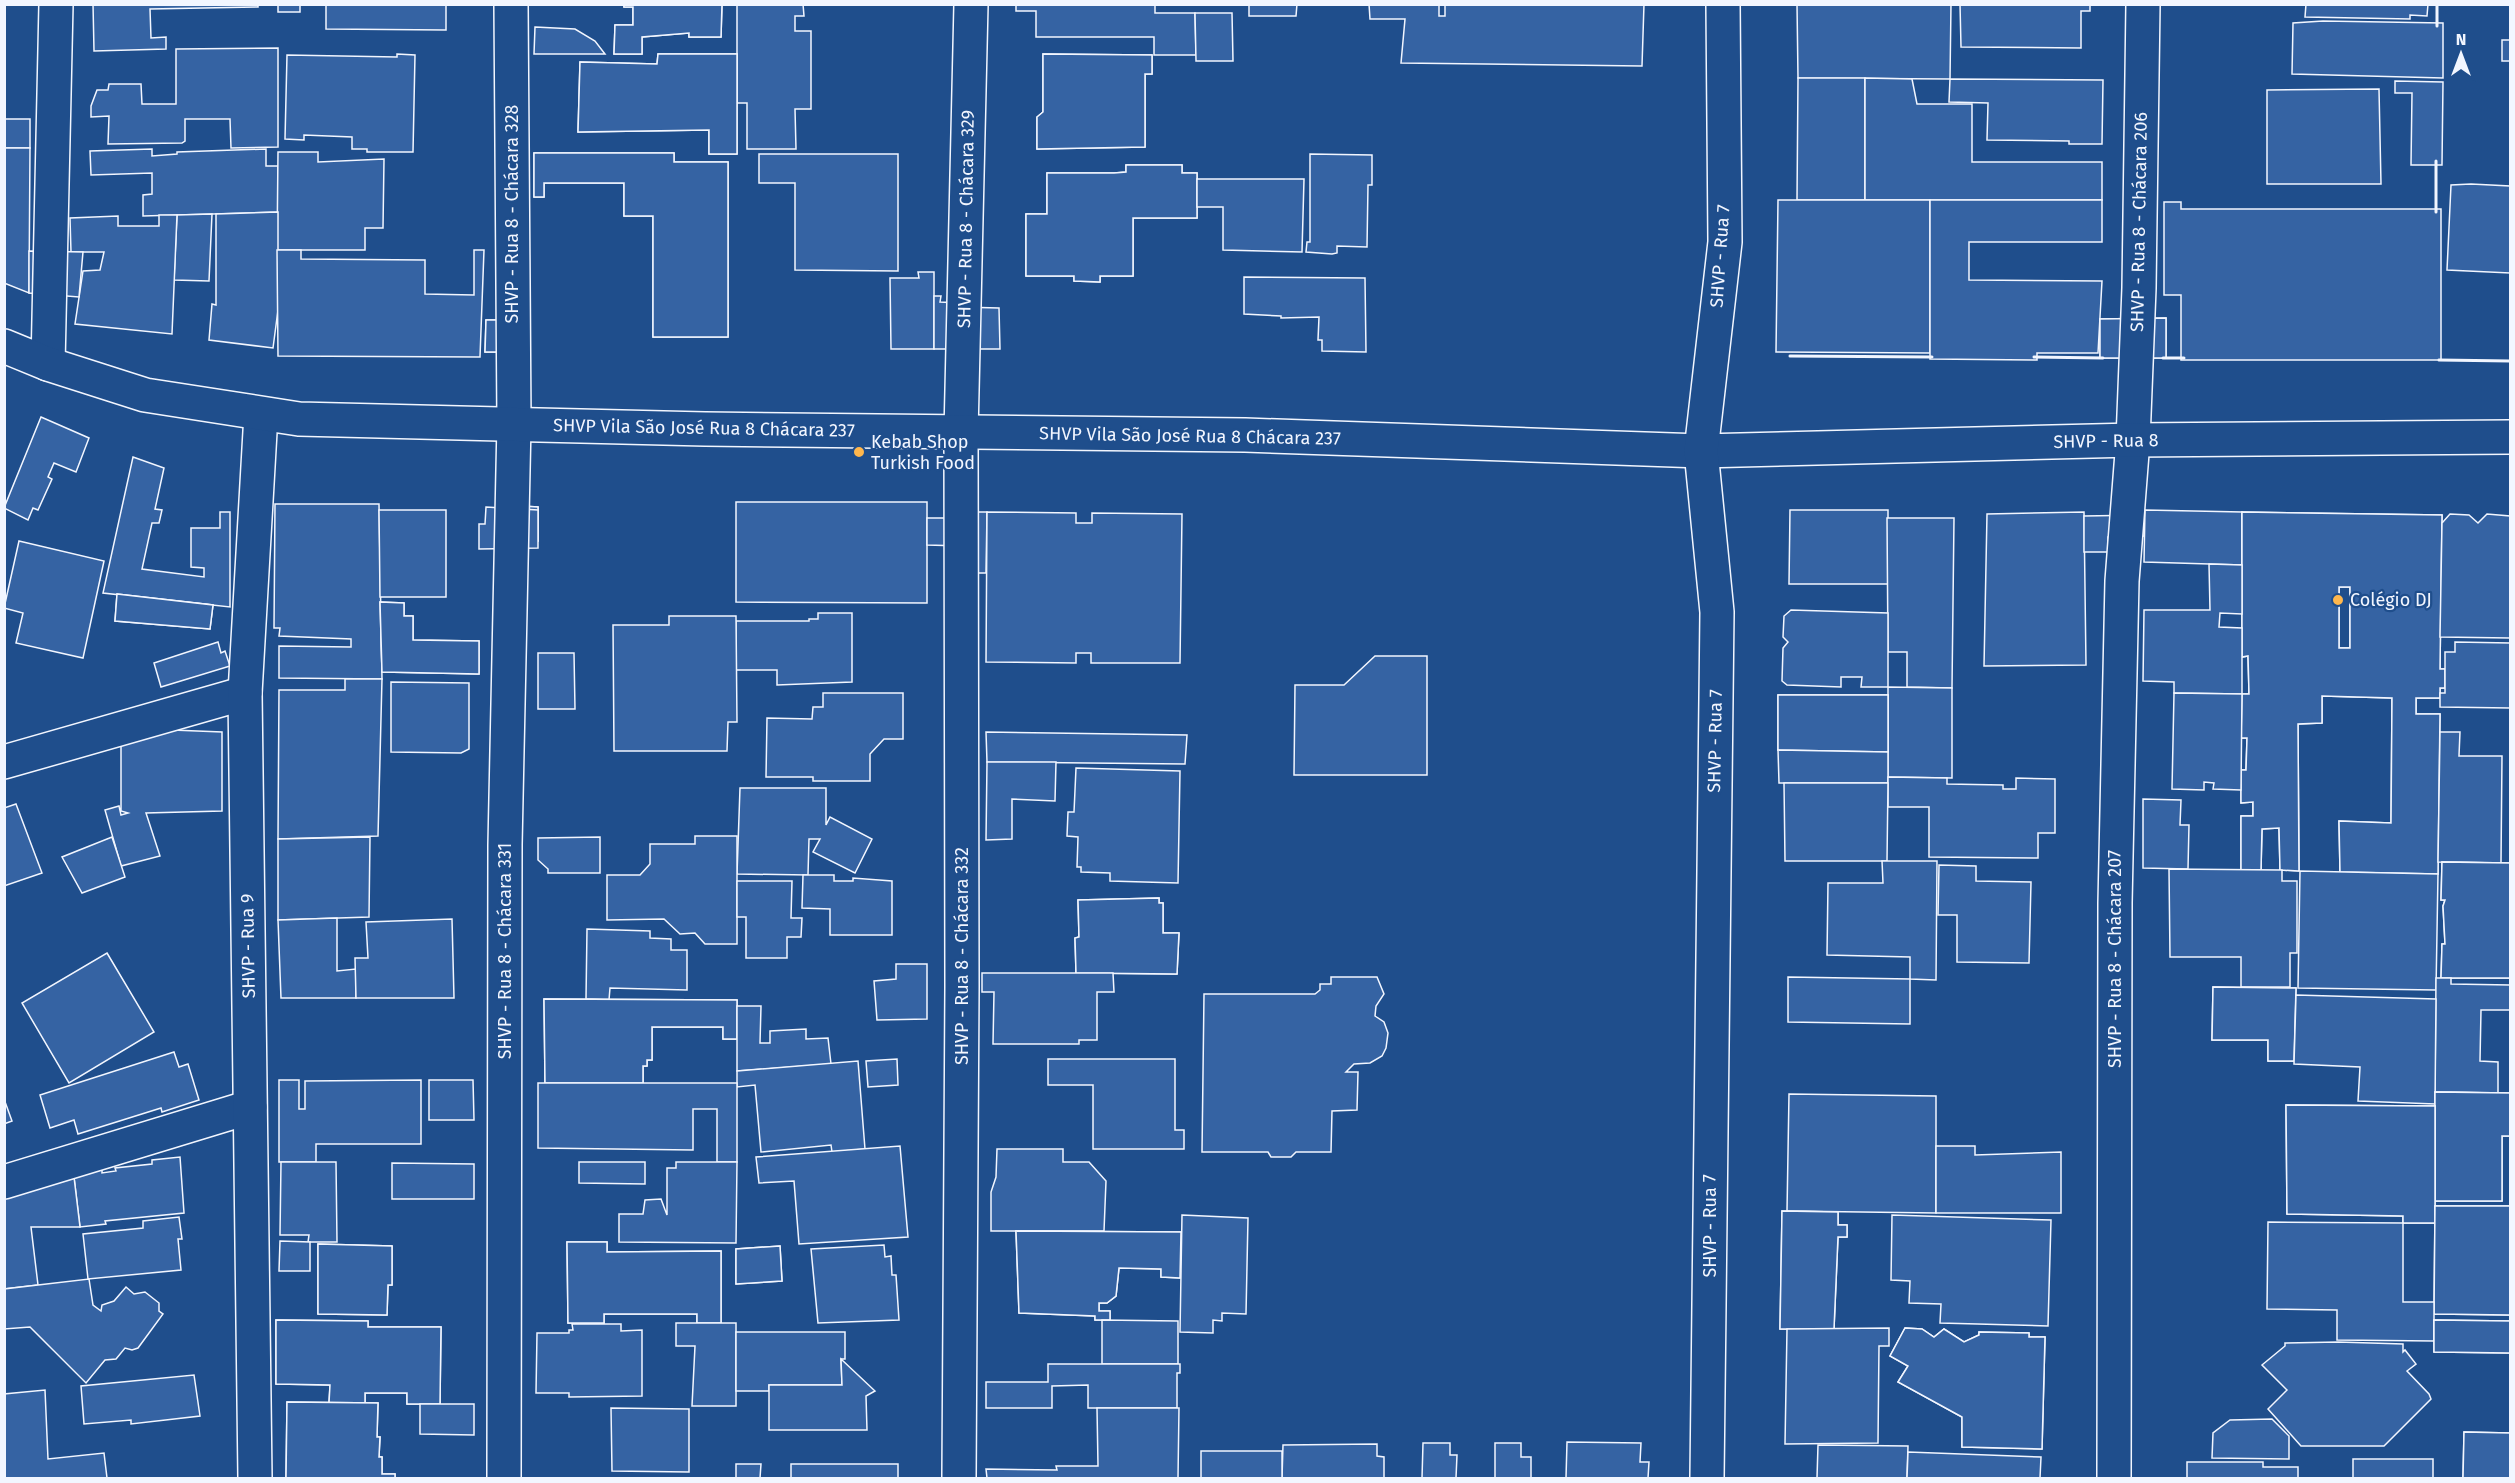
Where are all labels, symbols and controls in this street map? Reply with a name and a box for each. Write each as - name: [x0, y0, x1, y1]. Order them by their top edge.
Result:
- north arrow: [2431, 24, 2491, 84]
- text: N: [2456, 30, 2466, 49]
- street label: SHVP - Rua 8 - Chácara 328: [501, 104, 523, 323]
- street label: SHVP - Rua 8 - Chácara 329: [953, 110, 979, 328]
- street label: SHVP - Rua 8 - Chácara 206: [2126, 112, 2152, 332]
- street label: SHVP - Rua 7: [1705, 204, 1735, 308]
- street label: SHVP Vila São José Rua 8 Chácara 237: [553, 414, 855, 442]
- street label: SHVP Vila São José Rua 8 Chácara 237: [1039, 422, 1341, 450]
- street label: SHVP - Rua 8: [2053, 429, 2159, 453]
- place label: Kebab Shop Turkish Food: [871, 431, 975, 474]
- marker: Kebab Shop Turkish Food: [852, 445, 866, 459]
- place label: Colégio DJ: [2350, 589, 2432, 611]
- marker: Colégio DJ: [2331, 593, 2345, 607]
- street label: SHVP - Rua 7: [1703, 689, 1727, 793]
- street label: SHVP - Rua 8 - Chácara 331: [494, 843, 516, 1059]
- street label: SHVP - Rua 8 - Chácara 332: [951, 847, 973, 1065]
- street label: SHVP - Rua 8 - Chácara 207: [2104, 850, 2126, 1068]
- street label: SHVP - Rua 9: [236, 893, 260, 999]
- street label: SHVP - Rua 7: [1699, 1174, 1721, 1278]

